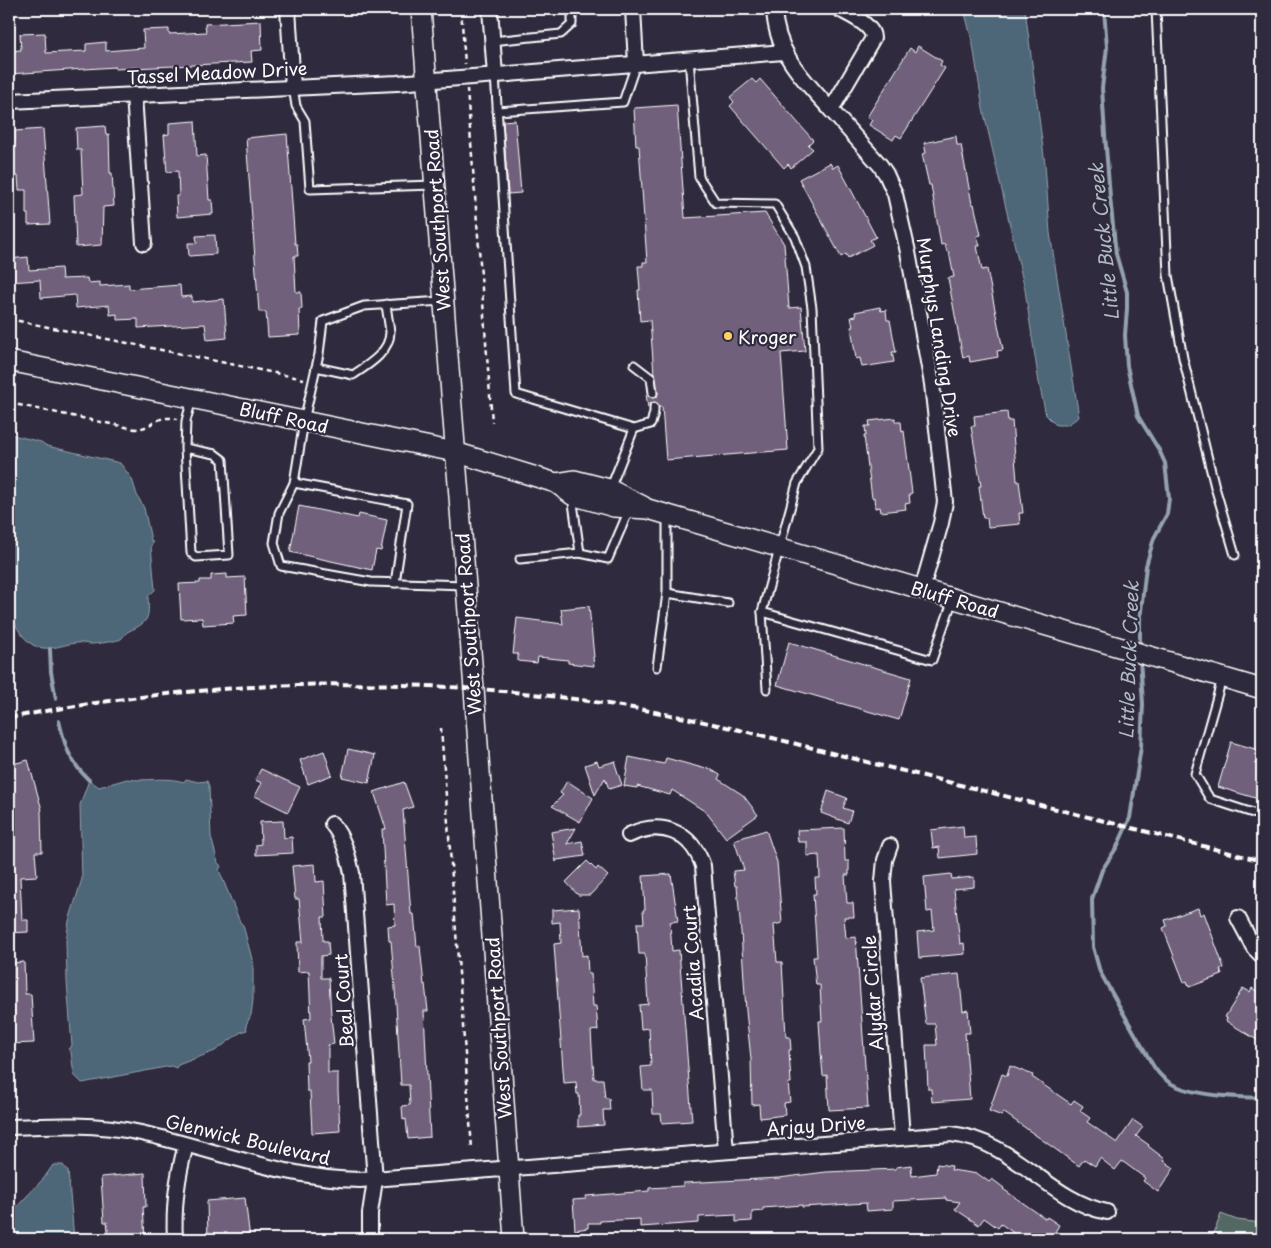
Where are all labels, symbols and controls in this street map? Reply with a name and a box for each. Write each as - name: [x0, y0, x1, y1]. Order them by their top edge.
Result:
- street label: Tassel Meadow Drive: [126, 54, 308, 90]
- street label: West Southport Road: [417, 128, 457, 312]
- water label: Little Buck Creek: [1081, 160, 1125, 322]
- street label: Murphys Landing Drive: [911, 235, 969, 439]
- place label: Kroger: [738, 323, 797, 350]
- marker: Kroger: [722, 330, 734, 342]
- street label: Bluff Road: [237, 394, 331, 440]
- street label: West Southport Road: [448, 532, 488, 716]
- street label: Bluff Road: [908, 574, 1002, 624]
- water label: Little Buck Creek: [1111, 579, 1145, 740]
- street label: Acadia Court: [674, 904, 710, 1022]
- street label: Alydar Circle: [854, 934, 890, 1052]
- street label: West Southport Road: [478, 936, 518, 1120]
- street label: Beal Court: [326, 953, 360, 1049]
- street label: Glenwick Boulevard: [163, 1107, 333, 1171]
- street label: Arjay Drive: [765, 1108, 867, 1142]

